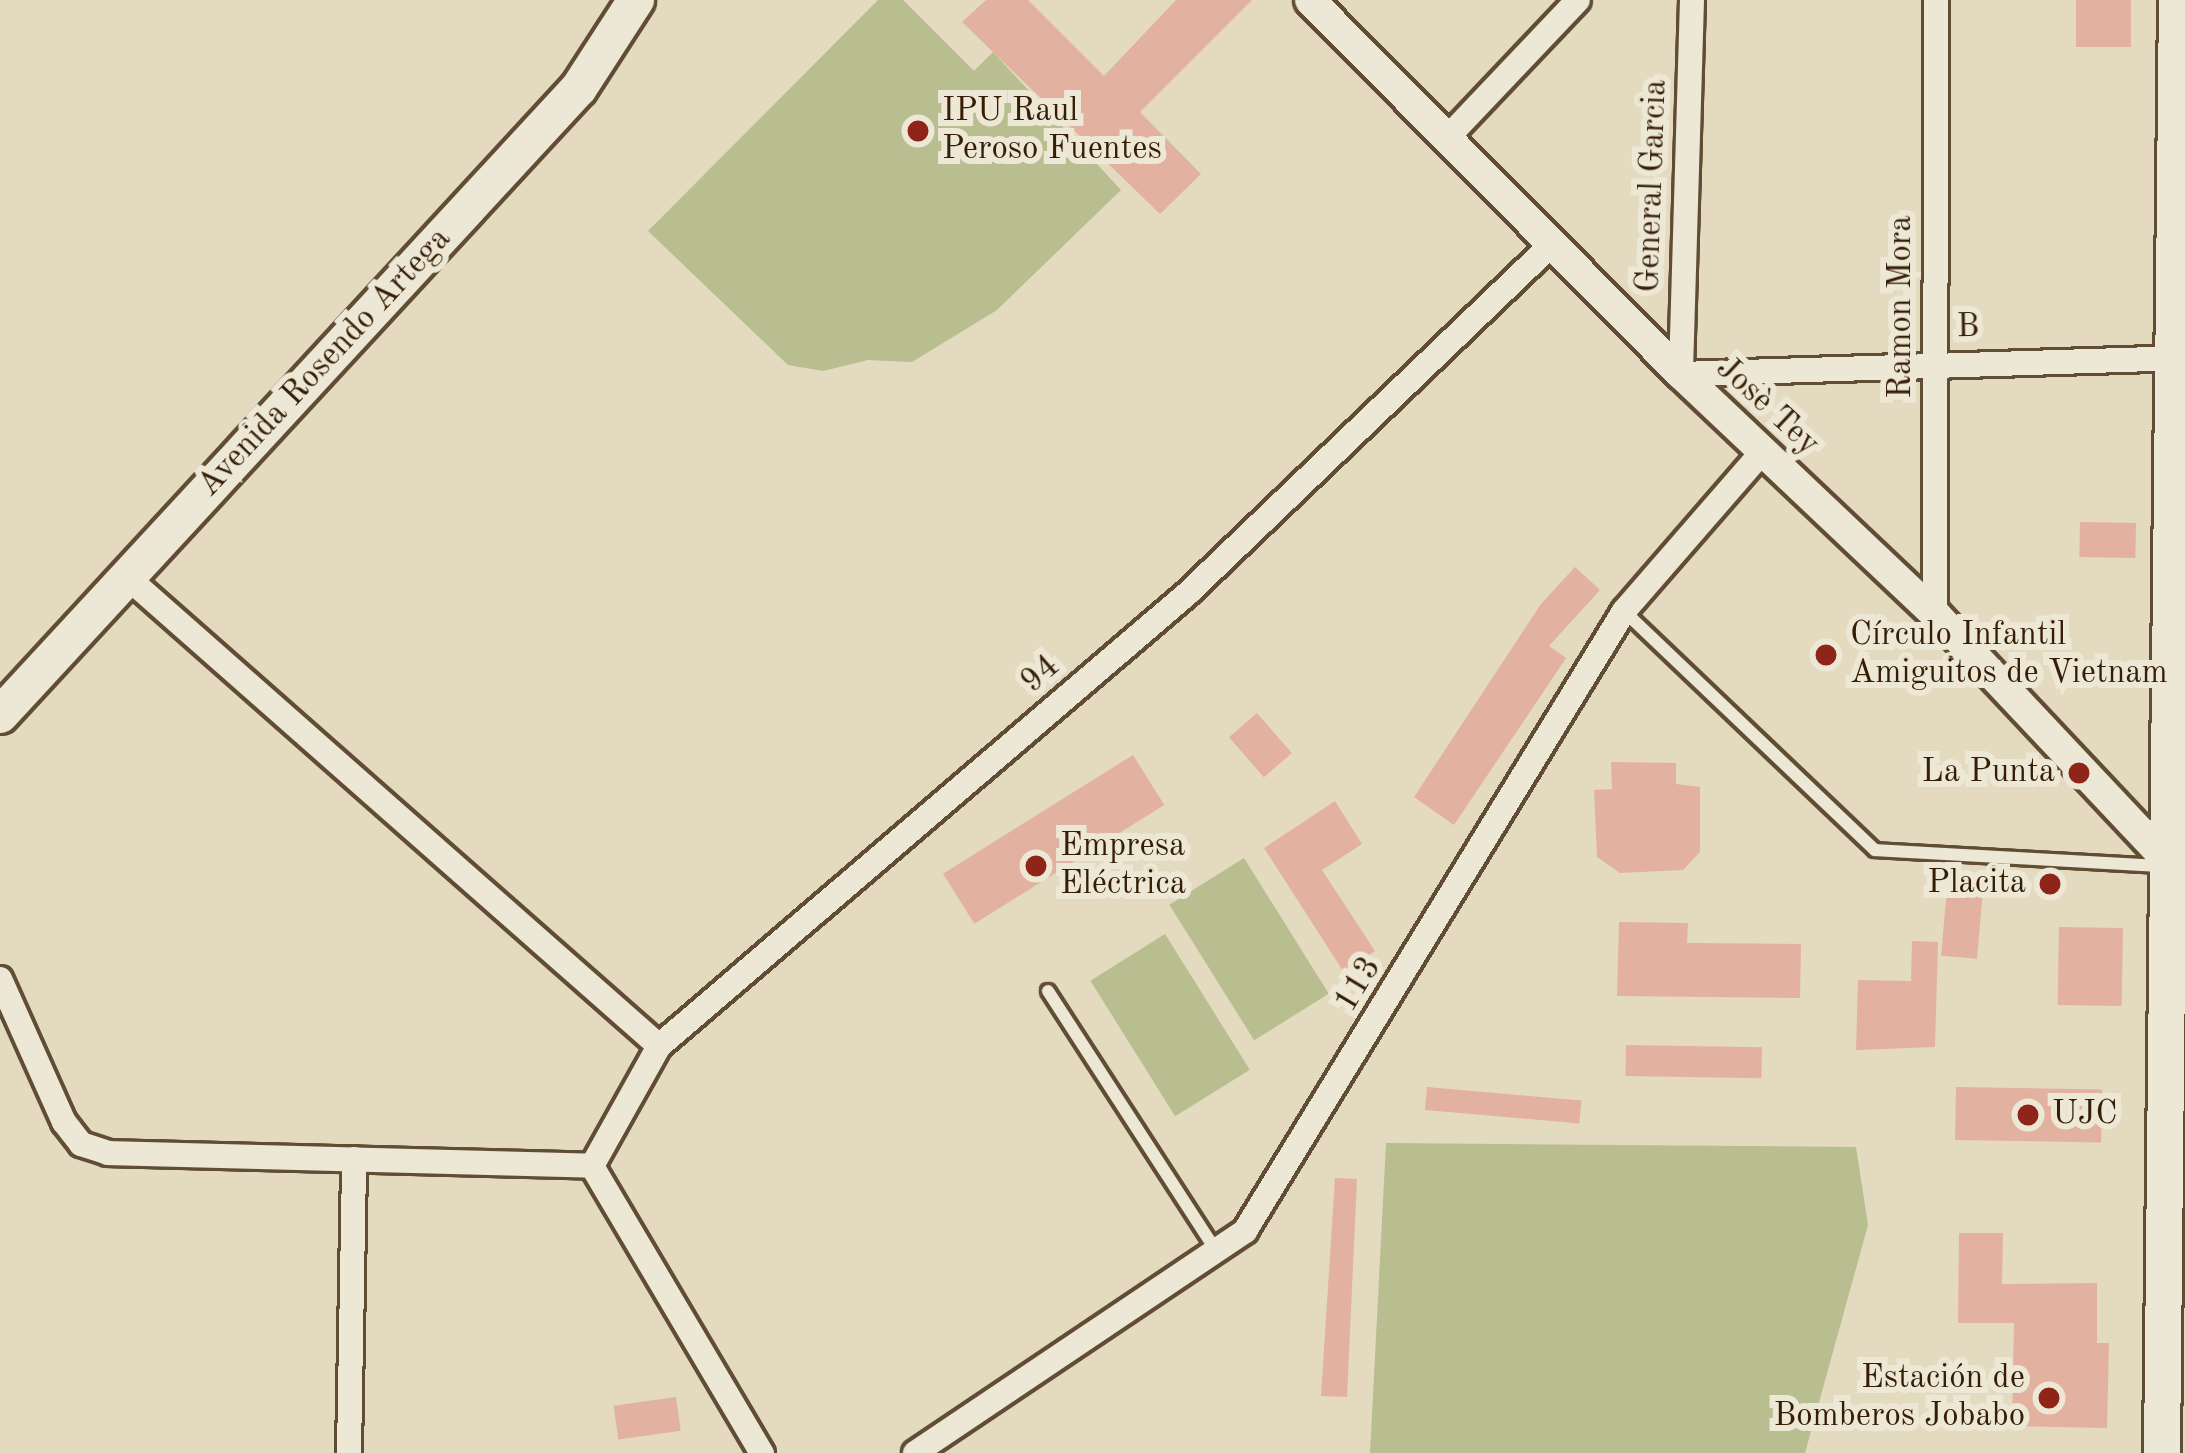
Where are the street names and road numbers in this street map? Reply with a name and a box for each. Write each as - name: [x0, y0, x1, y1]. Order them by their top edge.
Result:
- street label: General Garcia: [1629, 79, 1677, 293]
- street label: Ramon Mora: [1882, 215, 1922, 399]
- street label: Avenida Rosendo Artega: [190, 220, 460, 506]
- street label: B: [1956, 308, 1980, 348]
- street label: Josè Tey: [1707, 349, 1827, 465]
- street label: 94: [1014, 647, 1068, 703]
- street label: 113: [1327, 950, 1391, 1020]

